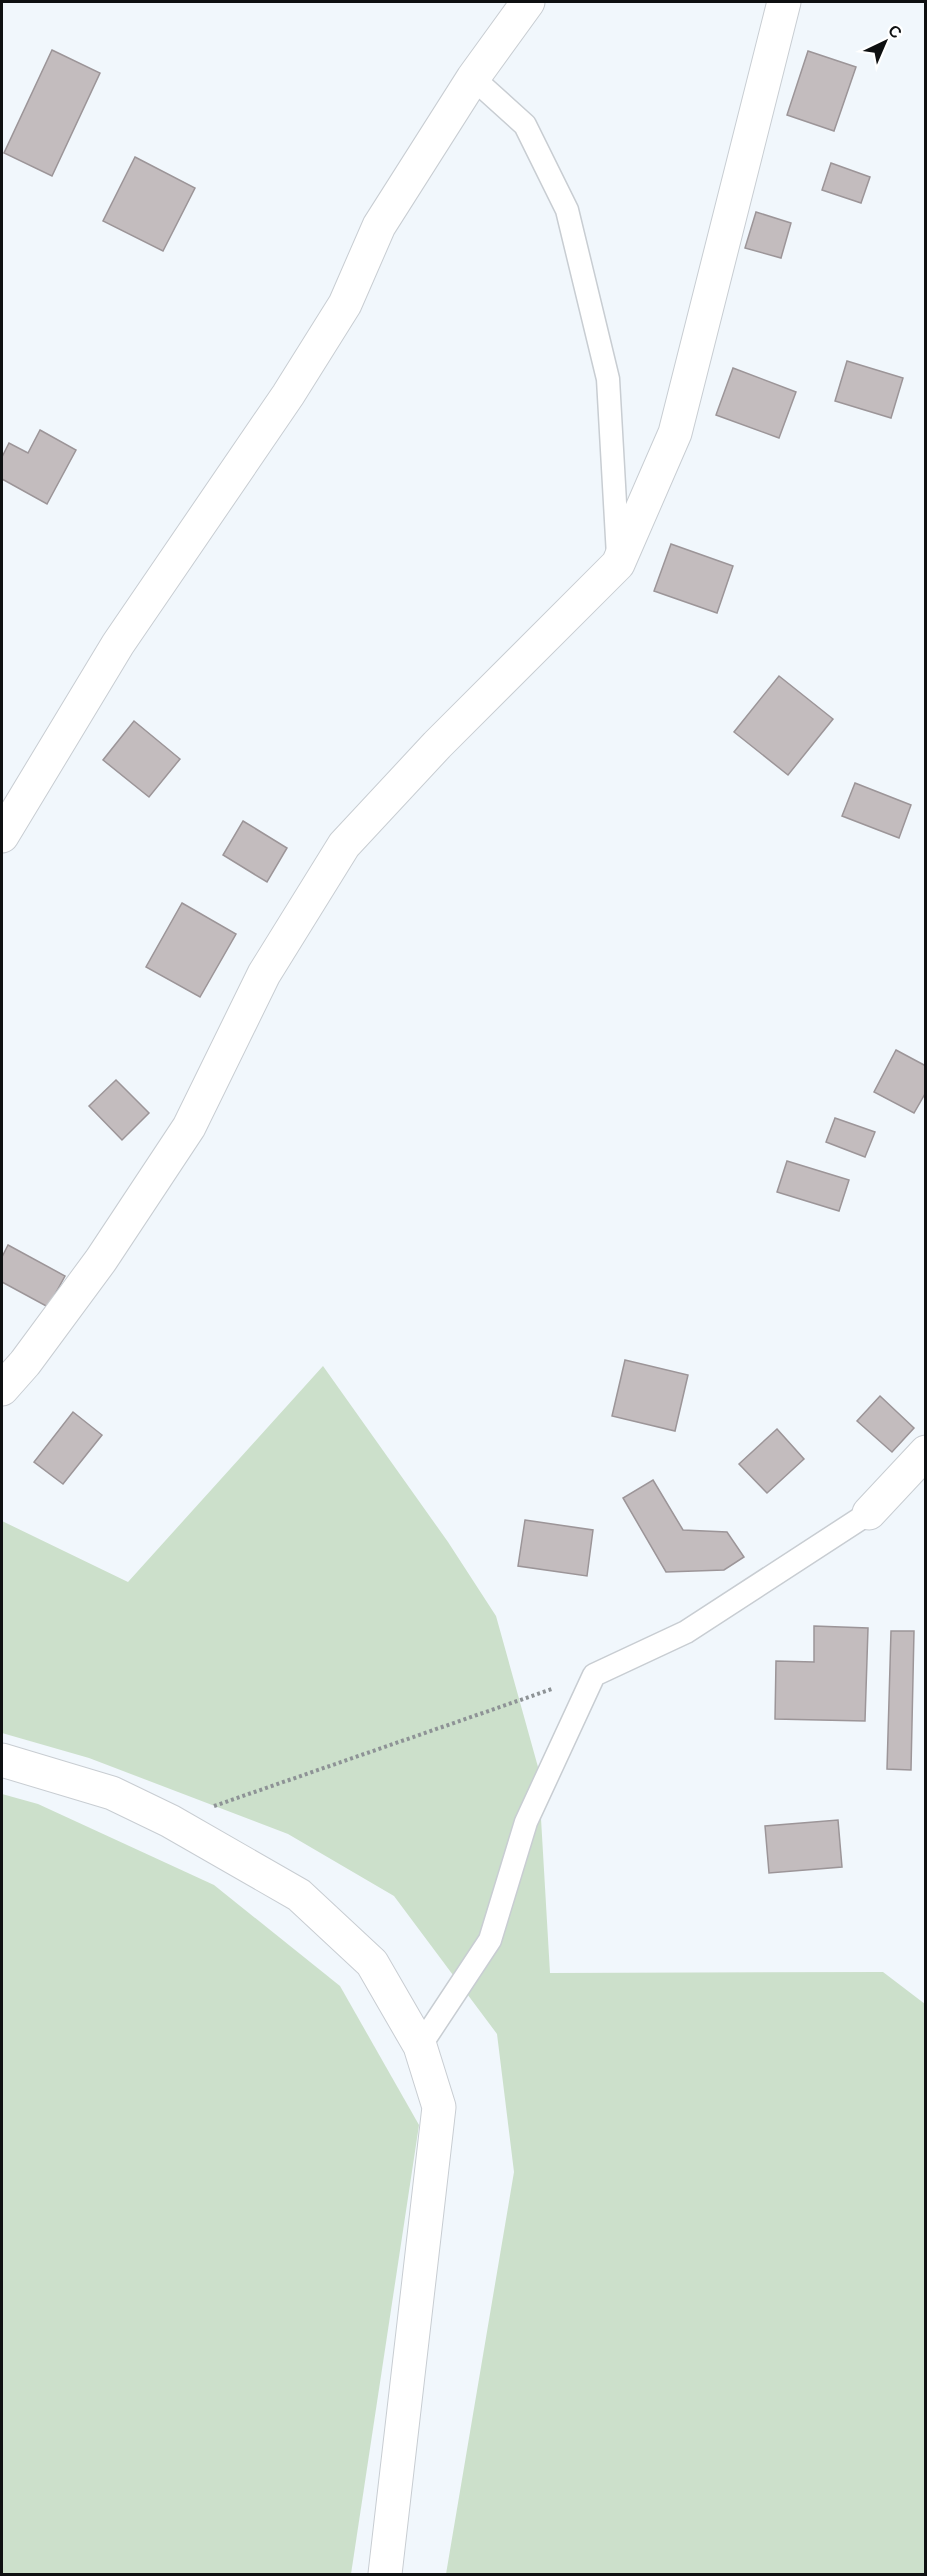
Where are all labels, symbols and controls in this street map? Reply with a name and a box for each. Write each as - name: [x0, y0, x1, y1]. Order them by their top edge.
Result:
- north arrow: [855, 12, 915, 72]
- text: С: [885, 20, 907, 42]

